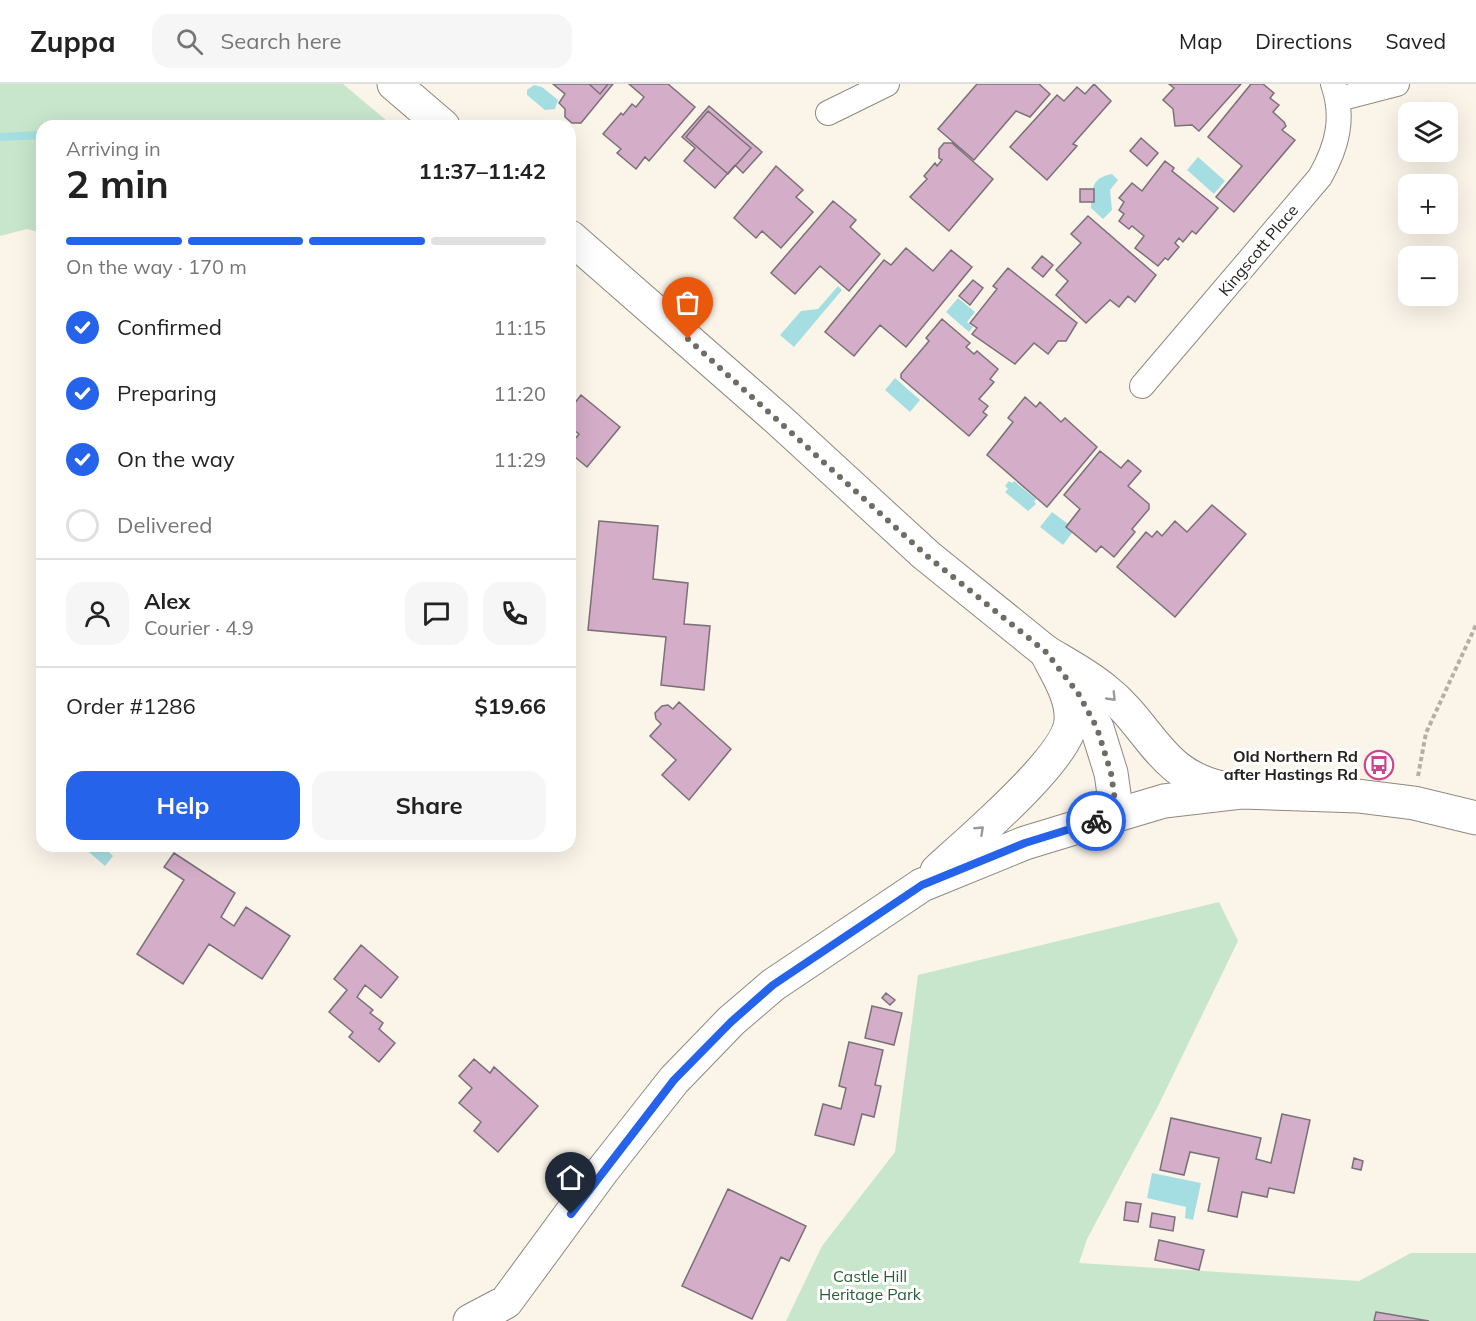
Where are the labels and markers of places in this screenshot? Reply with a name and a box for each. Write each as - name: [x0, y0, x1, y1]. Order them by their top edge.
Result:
- pin: [662, 277, 713, 339]
- place label: Old Northern Rd after Hastings Rd: [1224, 746, 1358, 784]
- bus stop icon: Old Northern Rd after Hastings Rd: [1363, 749, 1395, 781]
- pin: [545, 1152, 596, 1214]

